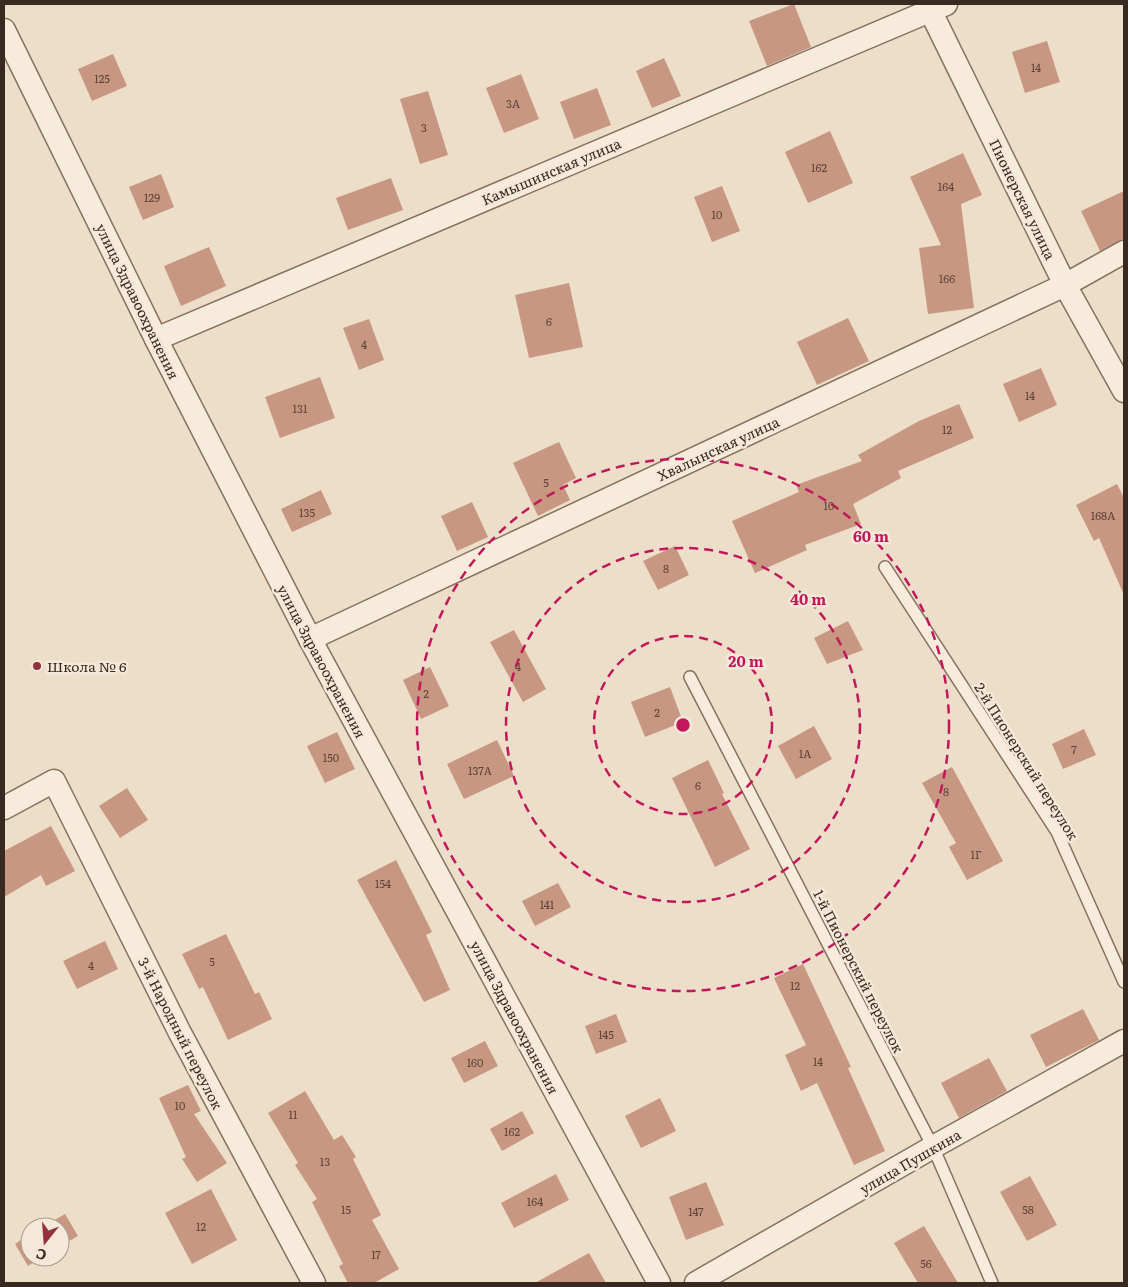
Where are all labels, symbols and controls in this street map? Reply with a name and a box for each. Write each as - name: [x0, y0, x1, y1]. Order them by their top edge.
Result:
- house number: 14: [1031, 59, 1041, 75]
- house number: 125: [94, 70, 110, 86]
- house number: 3А: [506, 95, 520, 111]
- house number: 3: [421, 119, 427, 135]
- street label: Камышинская улица: [478, 132, 624, 209]
- street label: Пионерская улица: [985, 135, 1061, 263]
- house number: 162: [811, 159, 827, 175]
- house number: 164: [938, 178, 954, 194]
- house number: 129: [144, 189, 160, 205]
- house number: 10: [712, 206, 722, 222]
- street label: улица Здравоохранения: [92, 220, 184, 382]
- house number: 166: [939, 270, 955, 286]
- house number: 6: [546, 313, 552, 329]
- house number: 4: [361, 336, 367, 352]
- house number: 14: [1025, 387, 1035, 403]
- house number: 131: [293, 400, 308, 416]
- street label: Хвалынская улица: [654, 411, 783, 485]
- house number: 12: [942, 421, 952, 437]
- house number: 5: [543, 474, 549, 490]
- house number: 10: [824, 497, 834, 513]
- house number: 135: [299, 504, 315, 520]
- house number: 168А: [1091, 507, 1115, 523]
- text: 60 m: [853, 524, 889, 547]
- house number: 8: [663, 560, 669, 576]
- street label: улица Здравоохранения: [273, 581, 371, 741]
- text: 40 m: [790, 587, 826, 610]
- text: 20 m: [728, 649, 764, 672]
- place label: Школа № 6: [47, 656, 127, 676]
- house number: 4: [515, 658, 521, 674]
- marker: Школа № 6: [31, 660, 43, 672]
- street label: 2-й Пионерский переулок: [970, 679, 1084, 844]
- house number: 2: [423, 685, 429, 701]
- house number: 2: [654, 704, 660, 720]
- centre of rings: [674, 716, 692, 734]
- house number: 7: [1071, 741, 1077, 757]
- house number: 1А: [799, 745, 811, 761]
- house number: 150: [323, 749, 339, 765]
- house number: 137А: [468, 762, 492, 778]
- house number: 6: [695, 777, 701, 793]
- house number: 8: [943, 783, 949, 799]
- house number: 1Г: [970, 846, 982, 862]
- house number: 154: [375, 875, 391, 891]
- street label: 1-й Пионерский переулок: [809, 886, 909, 1057]
- house number: 141: [540, 896, 555, 912]
- street label: улица Здравоохранения: [466, 937, 564, 1097]
- house number: 5: [209, 953, 215, 969]
- street label: 3-й Народный переулок: [134, 954, 228, 1113]
- house number: 4: [88, 957, 94, 973]
- house number: 12: [790, 977, 800, 993]
- house number: 145: [598, 1026, 614, 1042]
- house number: 14: [813, 1053, 823, 1069]
- house number: 160: [467, 1054, 483, 1070]
- house number: 10: [175, 1097, 185, 1113]
- house number: 11: [289, 1106, 298, 1122]
- house number: 162: [504, 1123, 520, 1139]
- street label: улица Пушкина: [856, 1124, 965, 1198]
- house number: 13: [320, 1153, 330, 1169]
- house number: 164: [527, 1193, 543, 1209]
- house number: 15: [341, 1201, 351, 1217]
- house number: 58: [1022, 1201, 1034, 1217]
- house number: 147: [688, 1203, 704, 1219]
- north arrow: [20, 1217, 70, 1267]
- house number: 12: [196, 1218, 206, 1234]
- text: С: [33, 1244, 49, 1266]
- house number: 17: [371, 1246, 381, 1262]
- house number: 56: [920, 1255, 932, 1271]

